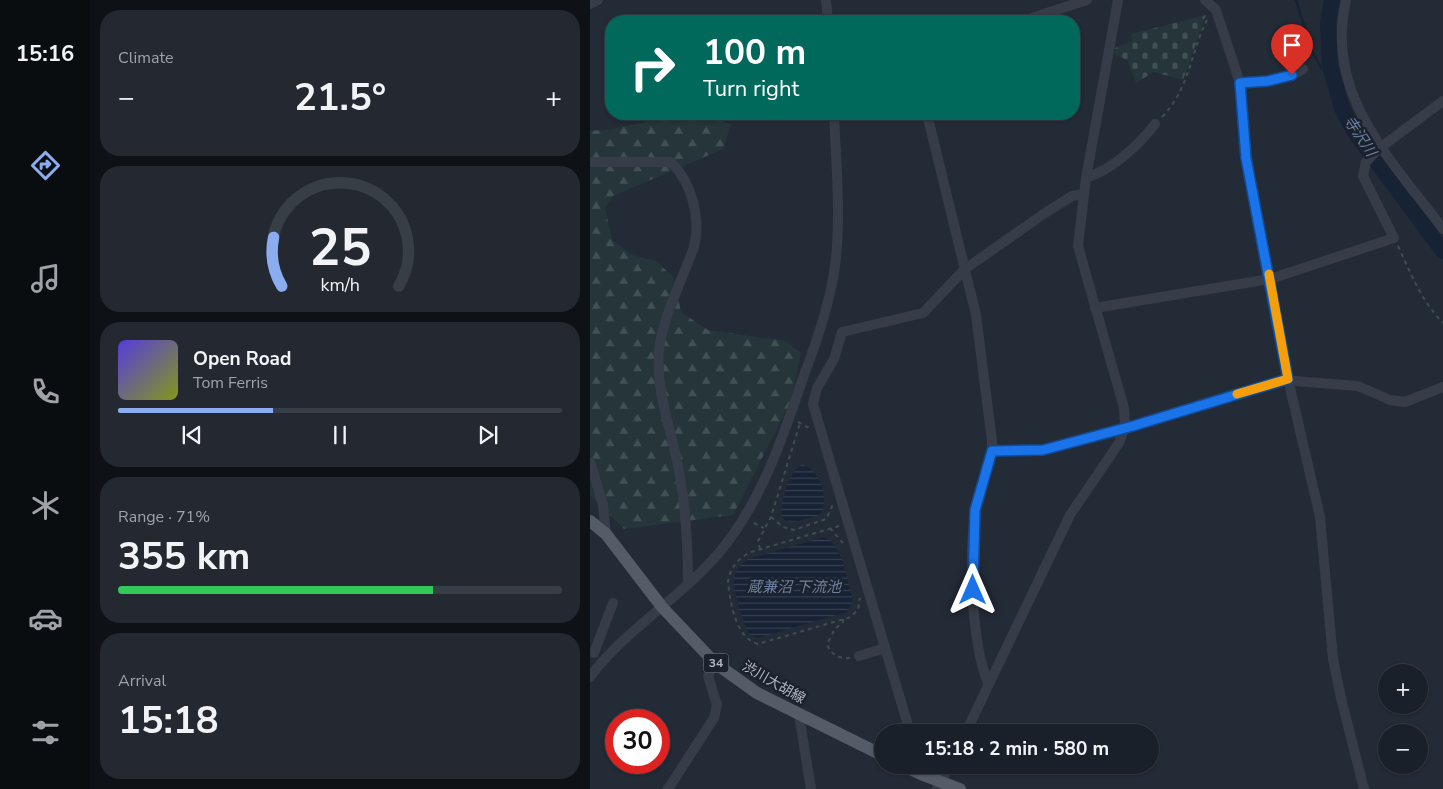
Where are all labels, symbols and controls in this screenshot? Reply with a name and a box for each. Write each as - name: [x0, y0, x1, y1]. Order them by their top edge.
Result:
- pin: [1271, 24, 1313, 75]
- text: 100 m: [703, 29, 806, 76]
- icon: arrive: [1278, 31, 1306, 59]
- icon: right: [620, 35, 685, 100]
- text: 15:16: [16, 39, 74, 69]
- text: Climate: [118, 47, 173, 69]
- text: 21.5°: [294, 72, 386, 123]
- text: Turn right: [703, 74, 799, 104]
- text: −: [118, 79, 135, 117]
- text: +: [545, 79, 562, 117]
- water label: 寺沢川: [1339, 112, 1382, 162]
- icon: directions: [28, 148, 63, 183]
- text: 25: [309, 212, 371, 283]
- icon: music: [28, 261, 63, 296]
- text: km/h: [320, 273, 360, 297]
- text: Open Road: [193, 346, 291, 372]
- text: Tom Ferris: [193, 372, 268, 394]
- icon: phone: [28, 374, 63, 409]
- icon: previous: [178, 421, 206, 449]
- icon: pause: [326, 421, 354, 449]
- icon: next: [474, 421, 502, 449]
- icon: climate: [28, 488, 63, 523]
- text: Range · 71%: [118, 506, 210, 528]
- text: 355 km: [118, 531, 250, 582]
- position arrow: [946, 563, 998, 615]
- water label: 蔵兼沼 下流池: [747, 577, 843, 597]
- icon: car: [28, 601, 63, 636]
- road number: 34: [704, 654, 728, 672]
- street label: 渋川大胡線: [739, 657, 809, 708]
- map controls: [1378, 664, 1428, 774]
- button: +: [1378, 664, 1428, 714]
- text: Arrival: [118, 670, 166, 692]
- text: 15:18: [118, 695, 219, 746]
- speed limit sign: 30: [605, 709, 670, 774]
- icon: filters: [28, 715, 63, 750]
- button: −: [1378, 724, 1428, 774]
- text: 15:18 · 2 min · 580 m: [924, 736, 1109, 762]

